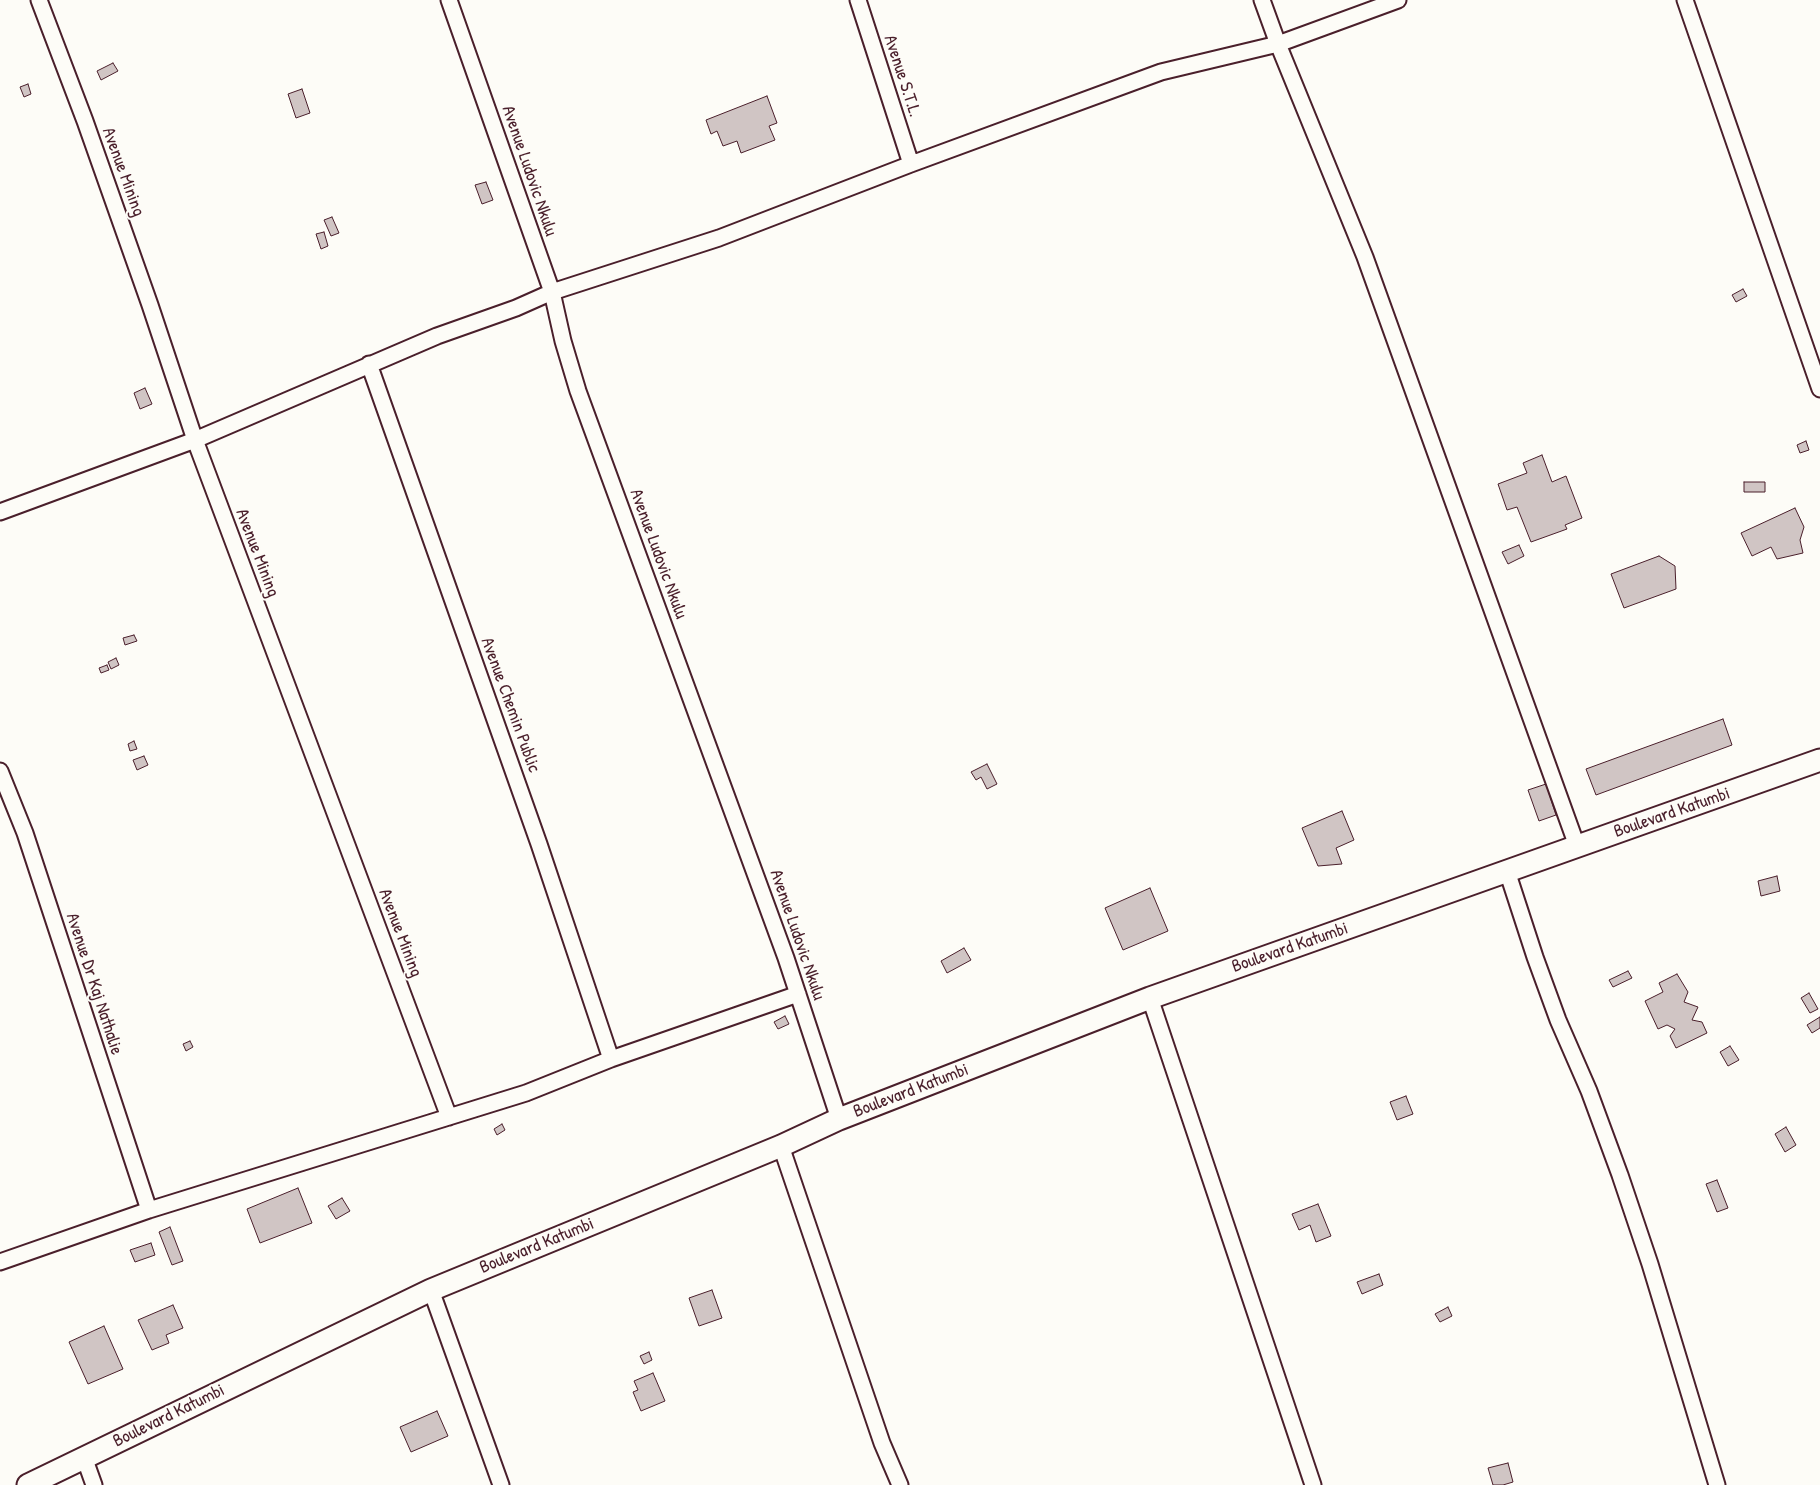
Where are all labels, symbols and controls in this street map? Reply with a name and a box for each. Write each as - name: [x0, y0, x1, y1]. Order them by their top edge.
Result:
- street label: Avenue S.T.L.: [879, 32, 925, 120]
- street label: Avenue Ludovic Nkulu: [497, 103, 561, 239]
- street label: Avenue Mining: [97, 125, 149, 219]
- street label: Avenue Ludovic Nkulu: [625, 486, 691, 622]
- street label: Avenue Mining: [230, 506, 284, 600]
- street label: Avenue Chemin Public: [476, 635, 544, 775]
- street label: Boulevard Katumbi: [1611, 783, 1733, 843]
- street label: Avenue Ludovic Nkulu: [765, 867, 829, 1003]
- street label: Avenue Mining: [373, 886, 427, 980]
- street label: Avenue Dr Kaj Nathalie: [61, 910, 127, 1058]
- street label: Boulevard Katumbi: [1229, 918, 1351, 978]
- street label: Boulevard Katumbi: [850, 1059, 972, 1123]
- street label: Boulevard Katumbi: [477, 1213, 597, 1279]
- street label: Boulevard Katumbi: [110, 1380, 228, 1452]

